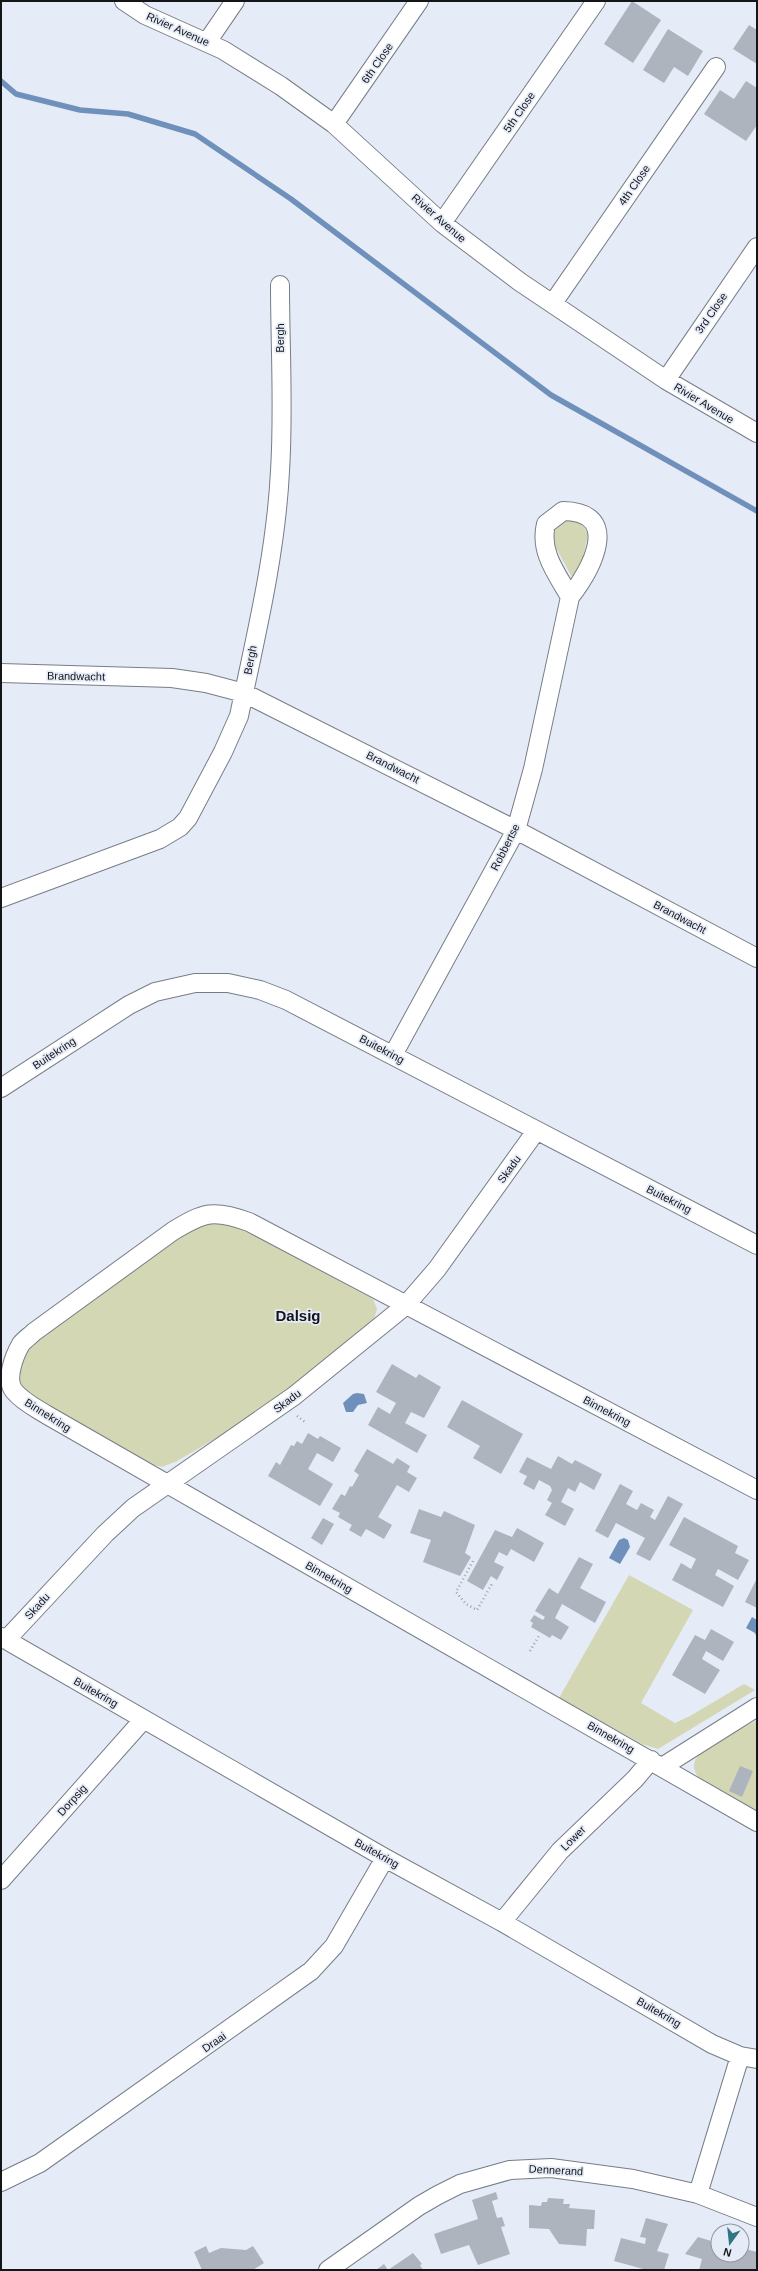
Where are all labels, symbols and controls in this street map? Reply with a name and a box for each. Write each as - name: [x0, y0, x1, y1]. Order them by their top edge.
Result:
- street label: Rivier Avenue: [145, 10, 211, 48]
- street label: 6th Close: [359, 41, 395, 85]
- street label: 5th Close: [501, 90, 537, 134]
- street label: 4th Close: [616, 163, 652, 207]
- street label: Rivier Avenue: [410, 191, 468, 245]
- street label: 3rd Close: [693, 290, 729, 336]
- street label: Bergh: [274, 323, 286, 353]
- street label: Rivier Avenue: [672, 380, 736, 426]
- street label: Bergh: [241, 644, 259, 676]
- street label: Brandwacht: [47, 669, 105, 683]
- street label: Brandwacht: [364, 748, 422, 786]
- street label: Robbertse: [488, 822, 522, 872]
- street label: Brandwacht: [652, 898, 708, 936]
- street label: Buitekring: [358, 1032, 406, 1066]
- street label: Buitekring: [30, 1035, 78, 1071]
- street label: Skadu: [495, 1153, 523, 1185]
- street label: Buitekring: [644, 1183, 694, 1215]
- district label: Dalsig: [275, 1307, 321, 1324]
- street label: Skadu: [271, 1387, 303, 1415]
- street label: Binnekring: [581, 1393, 633, 1429]
- street label: Binnekring: [23, 1396, 73, 1434]
- street label: Binnekring: [303, 1559, 355, 1595]
- street label: Skadu: [22, 1590, 52, 1622]
- street label: Buitekring: [72, 1675, 120, 1709]
- street label: Binnekring: [585, 1719, 637, 1755]
- street label: Dorpsig: [55, 1782, 89, 1818]
- street label: Lower: [558, 1823, 588, 1853]
- street label: Buitekring: [353, 1836, 401, 1870]
- street label: Buitekring: [635, 1995, 683, 2029]
- street label: Draai: [200, 2030, 228, 2054]
- street label: Dennerand: [529, 2163, 583, 2177]
- north arrow: [710, 2223, 750, 2263]
- text: N: [722, 2246, 733, 2259]

